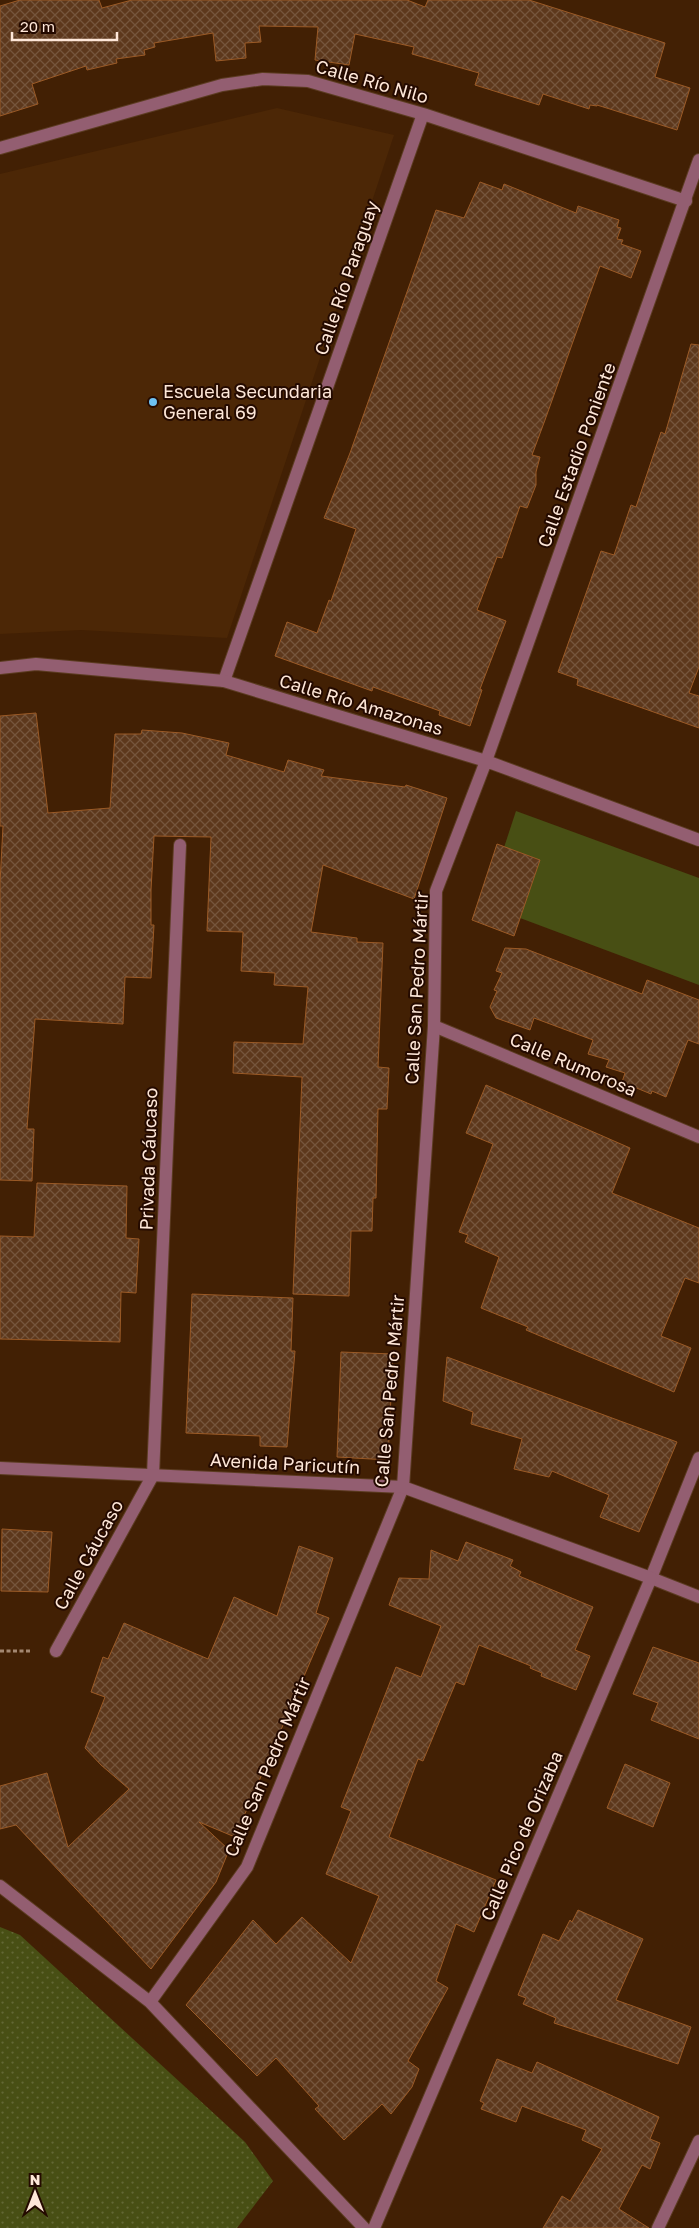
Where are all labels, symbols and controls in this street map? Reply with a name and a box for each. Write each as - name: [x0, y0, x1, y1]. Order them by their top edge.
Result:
- scale bar: [12, 10, 118, 42]
- text: 20 m: [20, 17, 55, 35]
- street label: Calle Río Nilo: [314, 54, 431, 108]
- street label: Calle Río Paraguay: [309, 198, 383, 358]
- street label: Calle Estadio Poniente: [532, 359, 620, 550]
- place label: Escuela Secundaria General 69: [163, 380, 332, 423]
- marker: Escuela Secundaria General 69: [147, 396, 159, 408]
- street label: Calle Río Amazonas: [277, 669, 446, 739]
- street label: Calle San Pedro Mártir: [400, 891, 432, 1085]
- street label: Calle Rumorosa: [507, 1027, 640, 1101]
- street label: Privada Cáucaso: [135, 1087, 161, 1231]
- street label: Calle San Pedro Mártir: [370, 1294, 408, 1488]
- street label: Avenida Paricutín: [209, 1448, 361, 1478]
- street label: Calle Cáucaso: [49, 1496, 127, 1613]
- street label: Calle San Pedro Mártir: [219, 1673, 315, 1860]
- street label: Calle Pico de Orizaba: [475, 1747, 567, 1924]
- north arrow: [10, 2168, 60, 2218]
- text: N: [30, 2171, 40, 2188]

